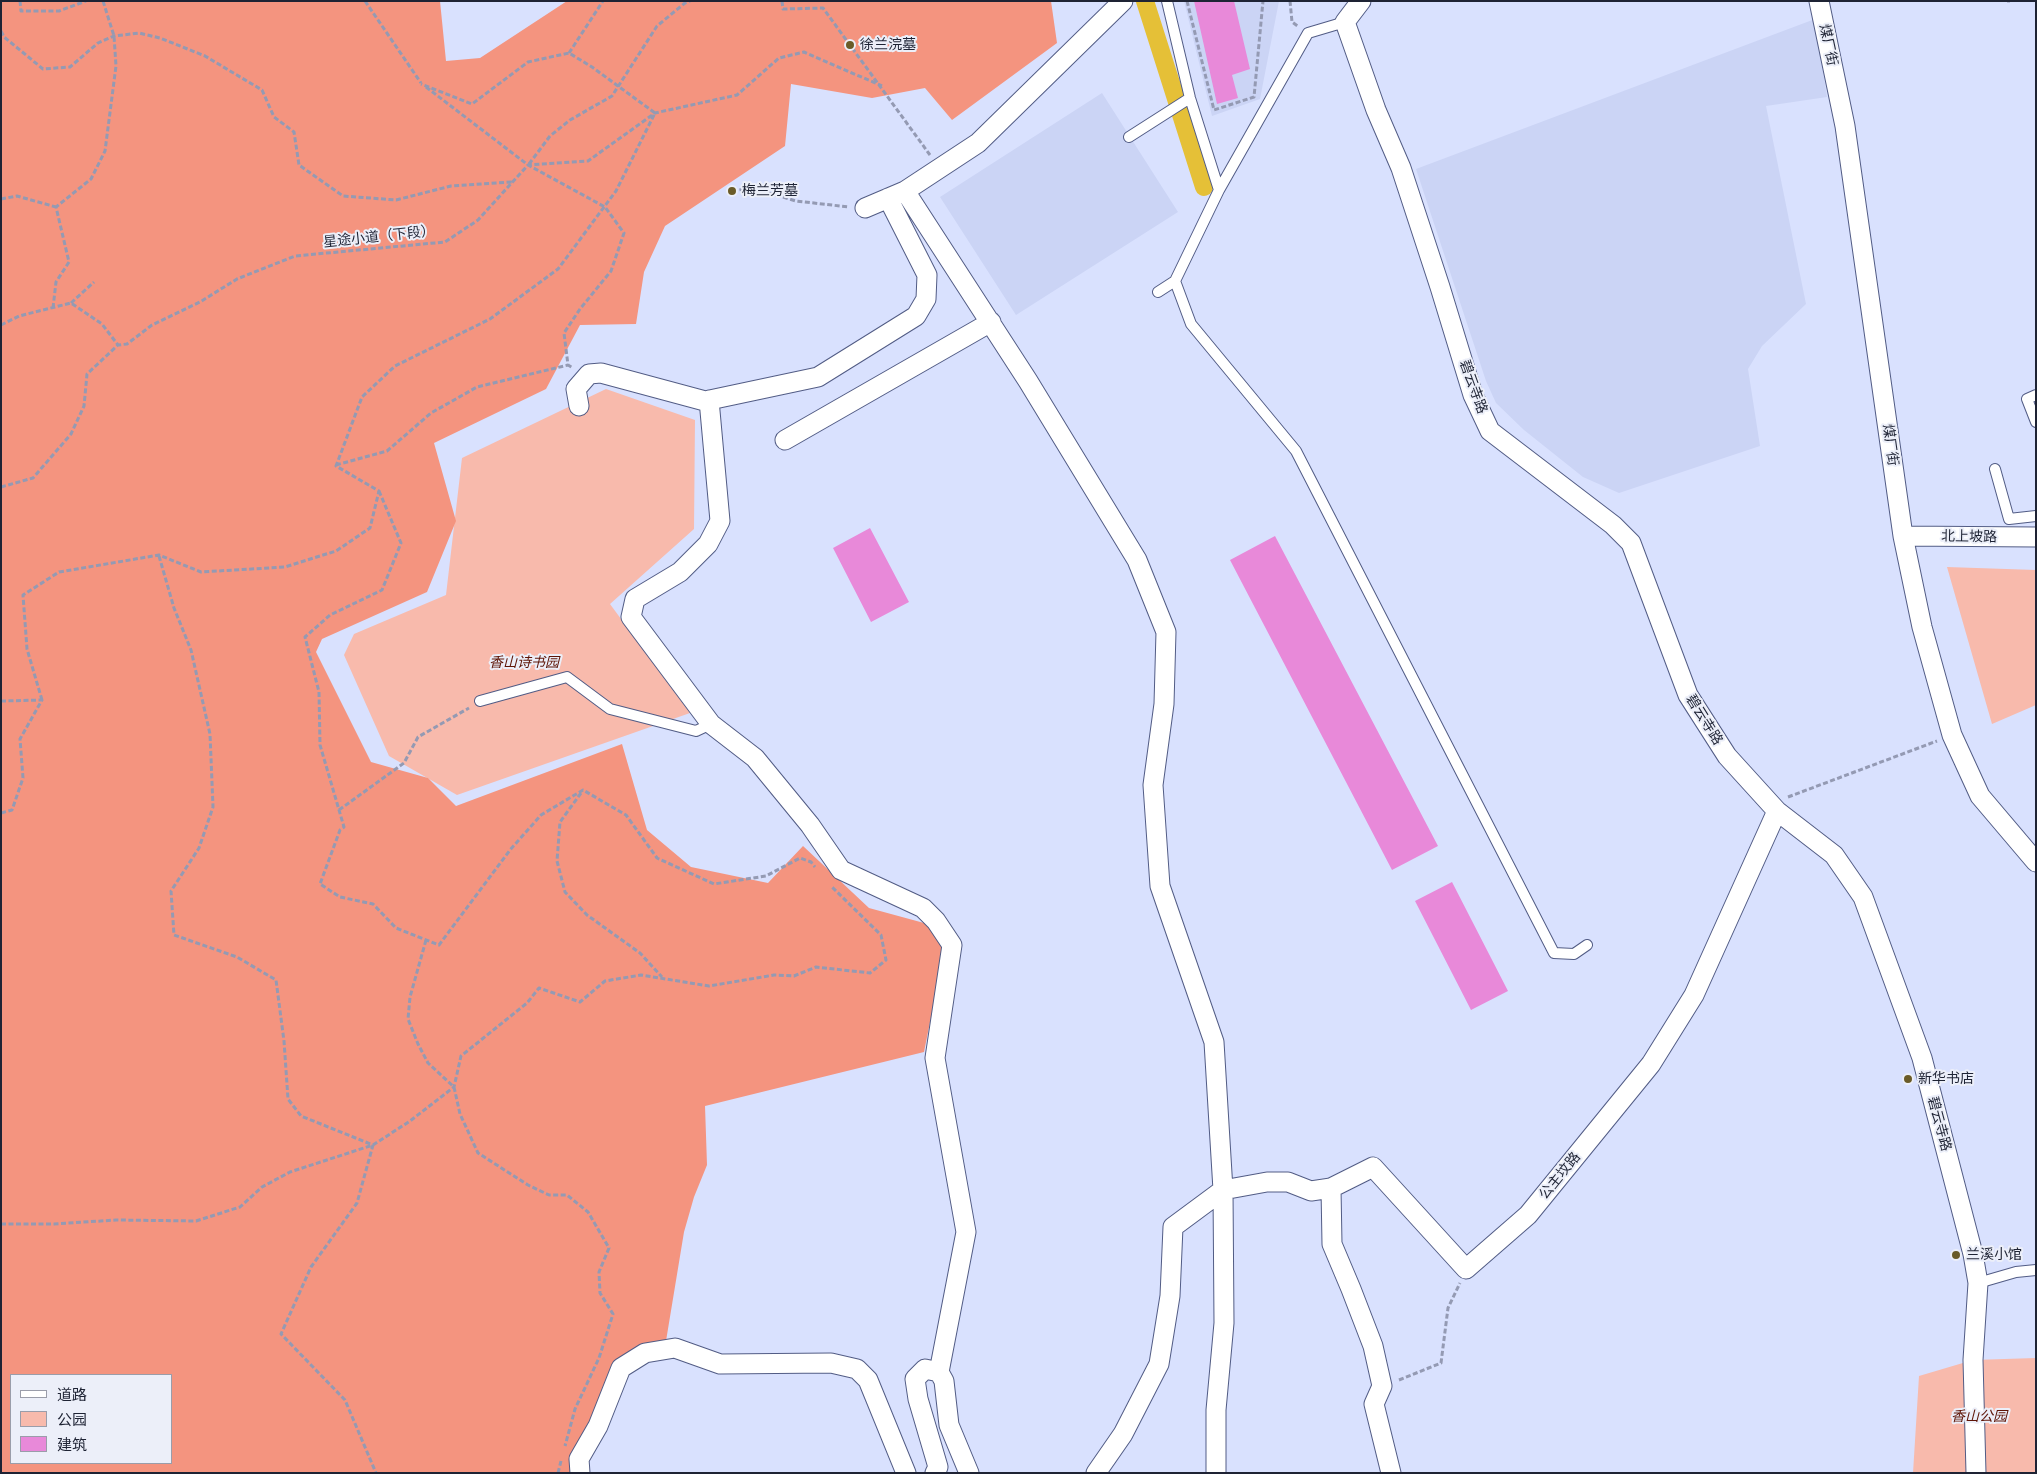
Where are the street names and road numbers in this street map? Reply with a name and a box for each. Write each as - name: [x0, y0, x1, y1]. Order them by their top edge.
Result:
- street label: 煤厂街: [1815, 23, 1841, 67]
- street label: 星途小道（下段）: [322, 223, 436, 251]
- street label: 碧云寺路: [1456, 358, 1490, 416]
- street label: 煤厂街: [1879, 423, 1901, 467]
- street label: 北上坡路: [1941, 528, 1997, 546]
- street label: 碧云寺路: [1682, 692, 1726, 748]
- street label: 碧云寺路: [1924, 1095, 1954, 1153]
- street label: 公主坟路: [1536, 1149, 1584, 1203]

